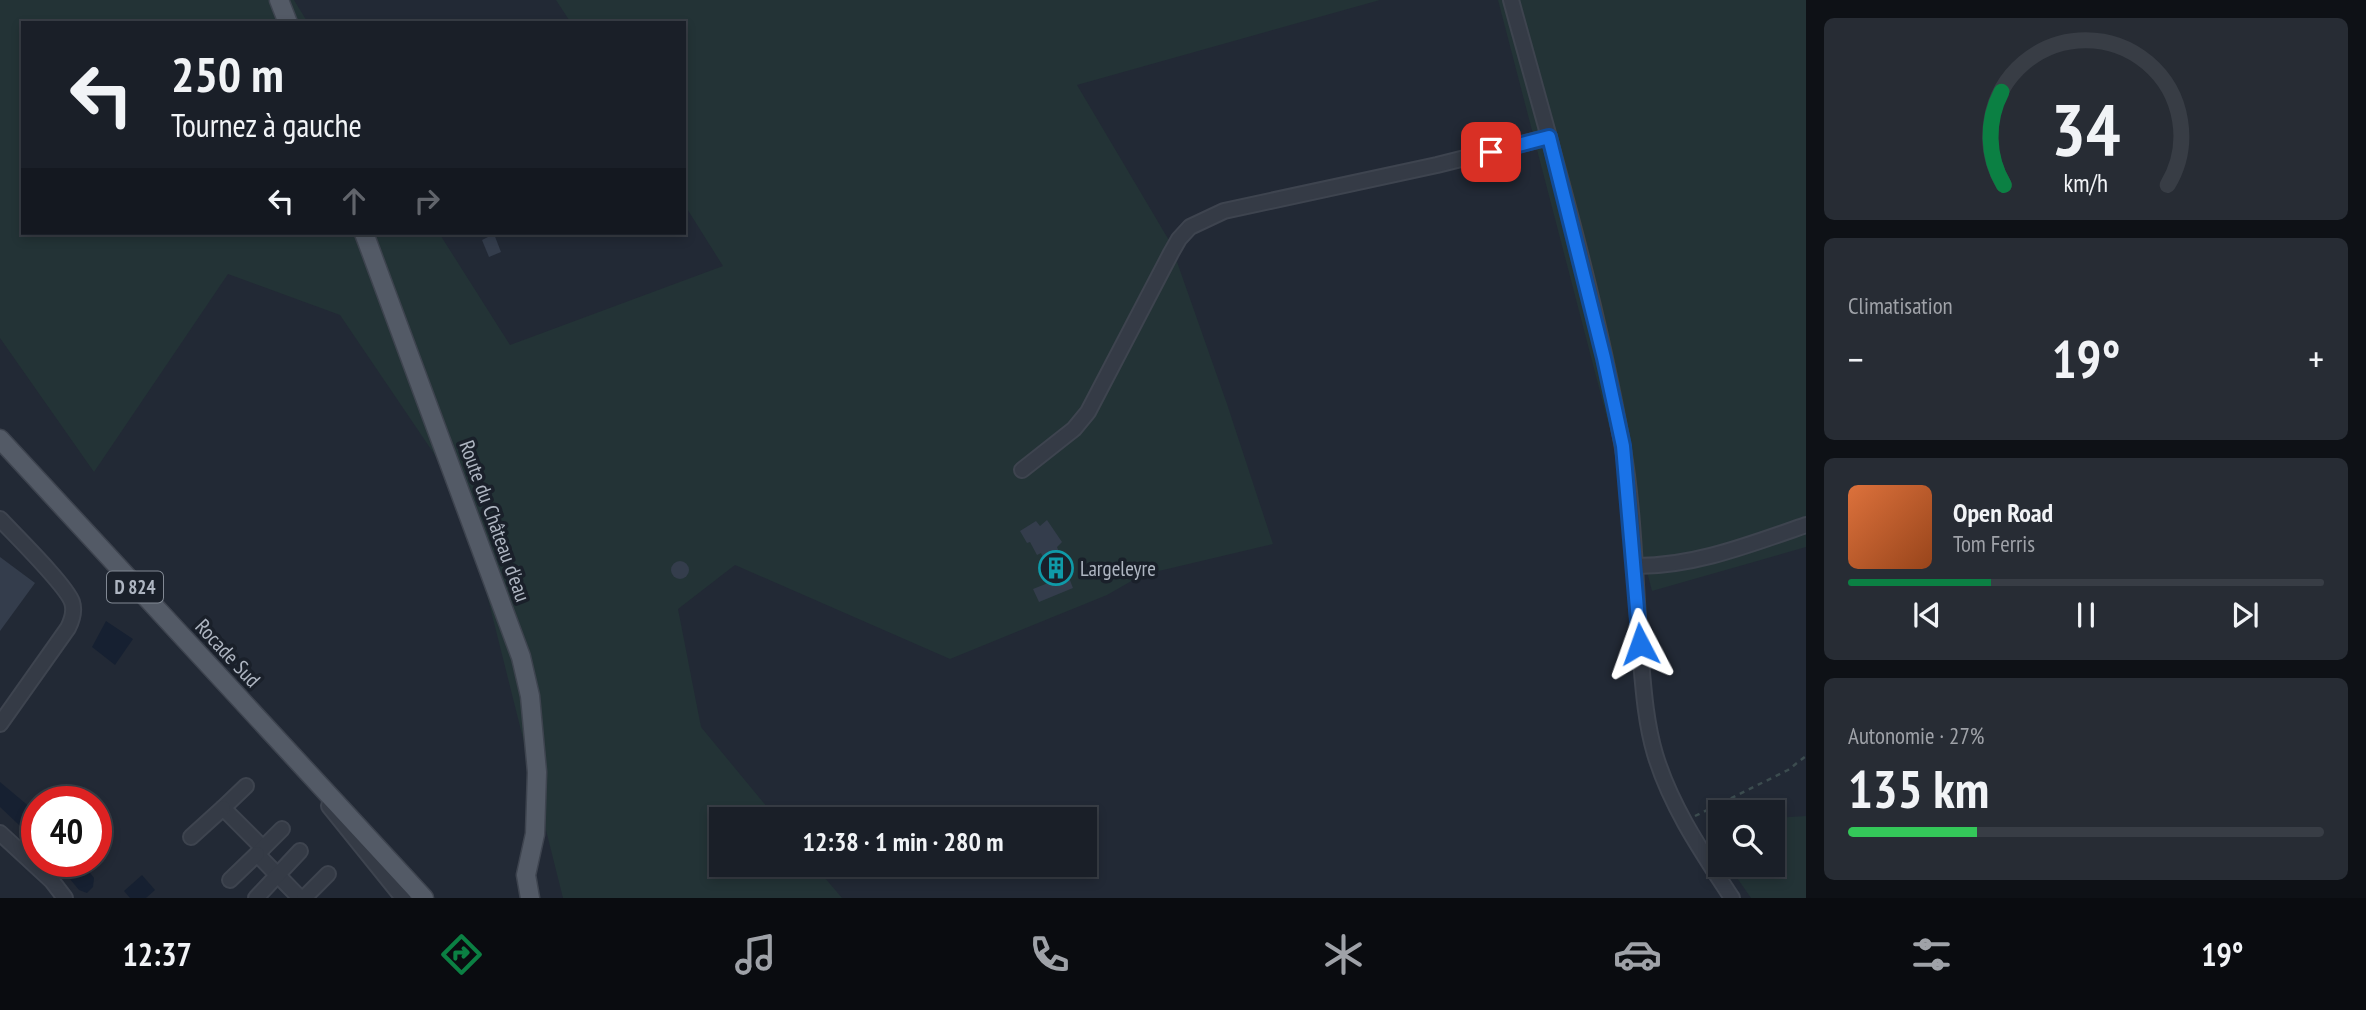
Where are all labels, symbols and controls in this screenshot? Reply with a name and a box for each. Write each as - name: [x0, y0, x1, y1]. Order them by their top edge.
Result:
- text: 250 m: [171, 42, 284, 106]
- icon: left: [56, 49, 147, 140]
- text: 34: [2051, 81, 2121, 175]
- text: Tournez à gauche: [171, 104, 362, 146]
- pin: [1461, 122, 1521, 182]
- icon: arrive: [1472, 133, 1510, 171]
- text: km/h: [2064, 167, 2108, 199]
- icon: left: [262, 182, 300, 220]
- icon: ahead: [335, 182, 373, 220]
- icon: right: [408, 182, 446, 220]
- text: Climatisation: [1848, 291, 1953, 320]
- text: 19°: [2052, 325, 2120, 392]
- text: −: [1848, 334, 1864, 383]
- text: +: [2308, 334, 2324, 383]
- street label: Route du Château d'eau: [453, 437, 537, 605]
- text: Open Road: [1953, 496, 2053, 529]
- text: Tom Ferris: [1953, 529, 2035, 558]
- building icon: Largeleyre: [1037, 549, 1075, 587]
- place label: Largeleyre: [1080, 555, 1156, 582]
- road number: D 824: [107, 572, 163, 602]
- icon: previous: [1908, 596, 1946, 634]
- icon: pause: [2067, 596, 2105, 634]
- icon: next: [2226, 596, 2264, 634]
- position arrow: [1603, 607, 1677, 681]
- street label: Rocade Sud: [190, 613, 266, 693]
- text: Autonomie · 27%: [1848, 721, 1984, 750]
- text: 135 km: [1848, 755, 1989, 822]
- speed limit sign: 40: [21, 786, 112, 877]
- map controls: [1708, 800, 1785, 877]
- button: search: [1708, 800, 1785, 877]
- text: 12:38 · 1 min · 280 m: [803, 825, 1003, 858]
- icon: directions: [437, 930, 486, 979]
- icon: music: [731, 930, 780, 979]
- icon: phone: [1025, 930, 1074, 979]
- icon: climate: [1319, 930, 1368, 979]
- icon: car: [1613, 930, 1662, 979]
- icon: filters: [1907, 930, 1956, 979]
- text: 12:37: [123, 933, 192, 975]
- text: 19°: [2201, 933, 2243, 975]

